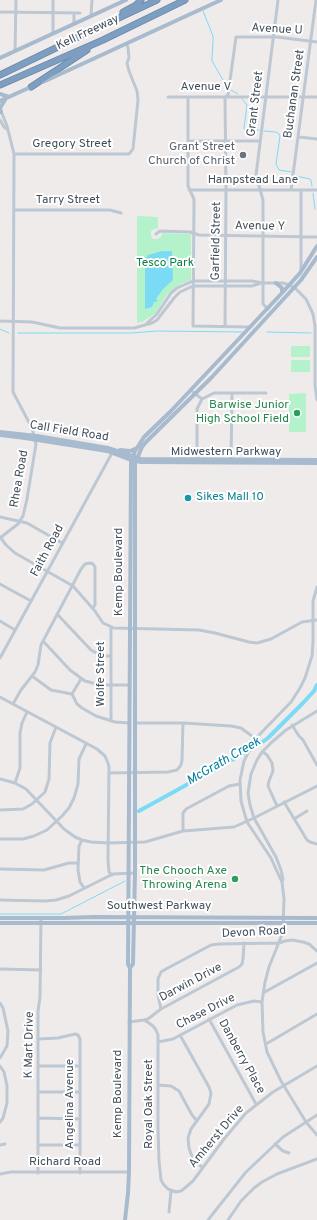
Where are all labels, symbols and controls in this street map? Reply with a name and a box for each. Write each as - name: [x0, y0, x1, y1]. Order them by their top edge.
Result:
- street label: Kell Freeway: [54, 12, 122, 54]
- street label: Avenue U: [251, 21, 303, 39]
- street label: Buchanan Street: [282, 49, 308, 139]
- street label: Grant Street: [245, 70, 267, 138]
- street label: Avenue V: [181, 81, 231, 95]
- street label: Gregory Street: [32, 138, 112, 152]
- place label: Grant Street Church of Christ: [148, 141, 235, 169]
- marker: Grant Street Church of Christ: [238, 150, 248, 160]
- street label: Hampstead Lane: [208, 174, 298, 188]
- street label: Tarry Street: [36, 194, 100, 208]
- street label: Garfield Street: [209, 202, 225, 280]
- street label: Avenue Y: [235, 219, 285, 235]
- park label: Tesco Park: [136, 257, 194, 271]
- place label: Barwise Junior High School Field: [196, 399, 289, 427]
- marker: Barwise Junior High School Field: [292, 408, 302, 418]
- street label: Call Field Road: [28, 419, 110, 445]
- street label: Midwestern Parkway: [171, 446, 281, 460]
- street label: Rhea Road: [8, 449, 32, 509]
- place label: Sikes Mall 10: [196, 491, 264, 505]
- marker: Sikes Mall 10: [183, 493, 193, 503]
- street label: Faith Road: [28, 523, 68, 579]
- street label: Kemp Boulevard: [113, 528, 127, 616]
- street label: Wolfe Street: [95, 641, 109, 707]
- water label: McGrath Creek: [184, 735, 264, 789]
- place label: The Chooch Axe Throwing Arena: [139, 865, 227, 893]
- marker: The Chooch Axe Throwing Arena: [230, 874, 240, 884]
- street label: Southwest Parkway: [107, 900, 211, 914]
- street label: Devon Road: [221, 924, 287, 942]
- street label: Darwin Drive: [157, 961, 225, 1005]
- street label: Chase Drive: [174, 991, 238, 1033]
- street label: K Mart Drive: [22, 1011, 38, 1079]
- street label: Danberry Place: [215, 1017, 267, 1097]
- street label: Kemp Boulevard: [112, 1050, 126, 1138]
- street label: Angelina Avenue: [64, 1059, 78, 1149]
- street label: Royal Oak Street: [143, 1059, 157, 1149]
- street label: Amherst Drive: [187, 1103, 247, 1171]
- street label: Richard Road: [29, 1156, 101, 1170]

